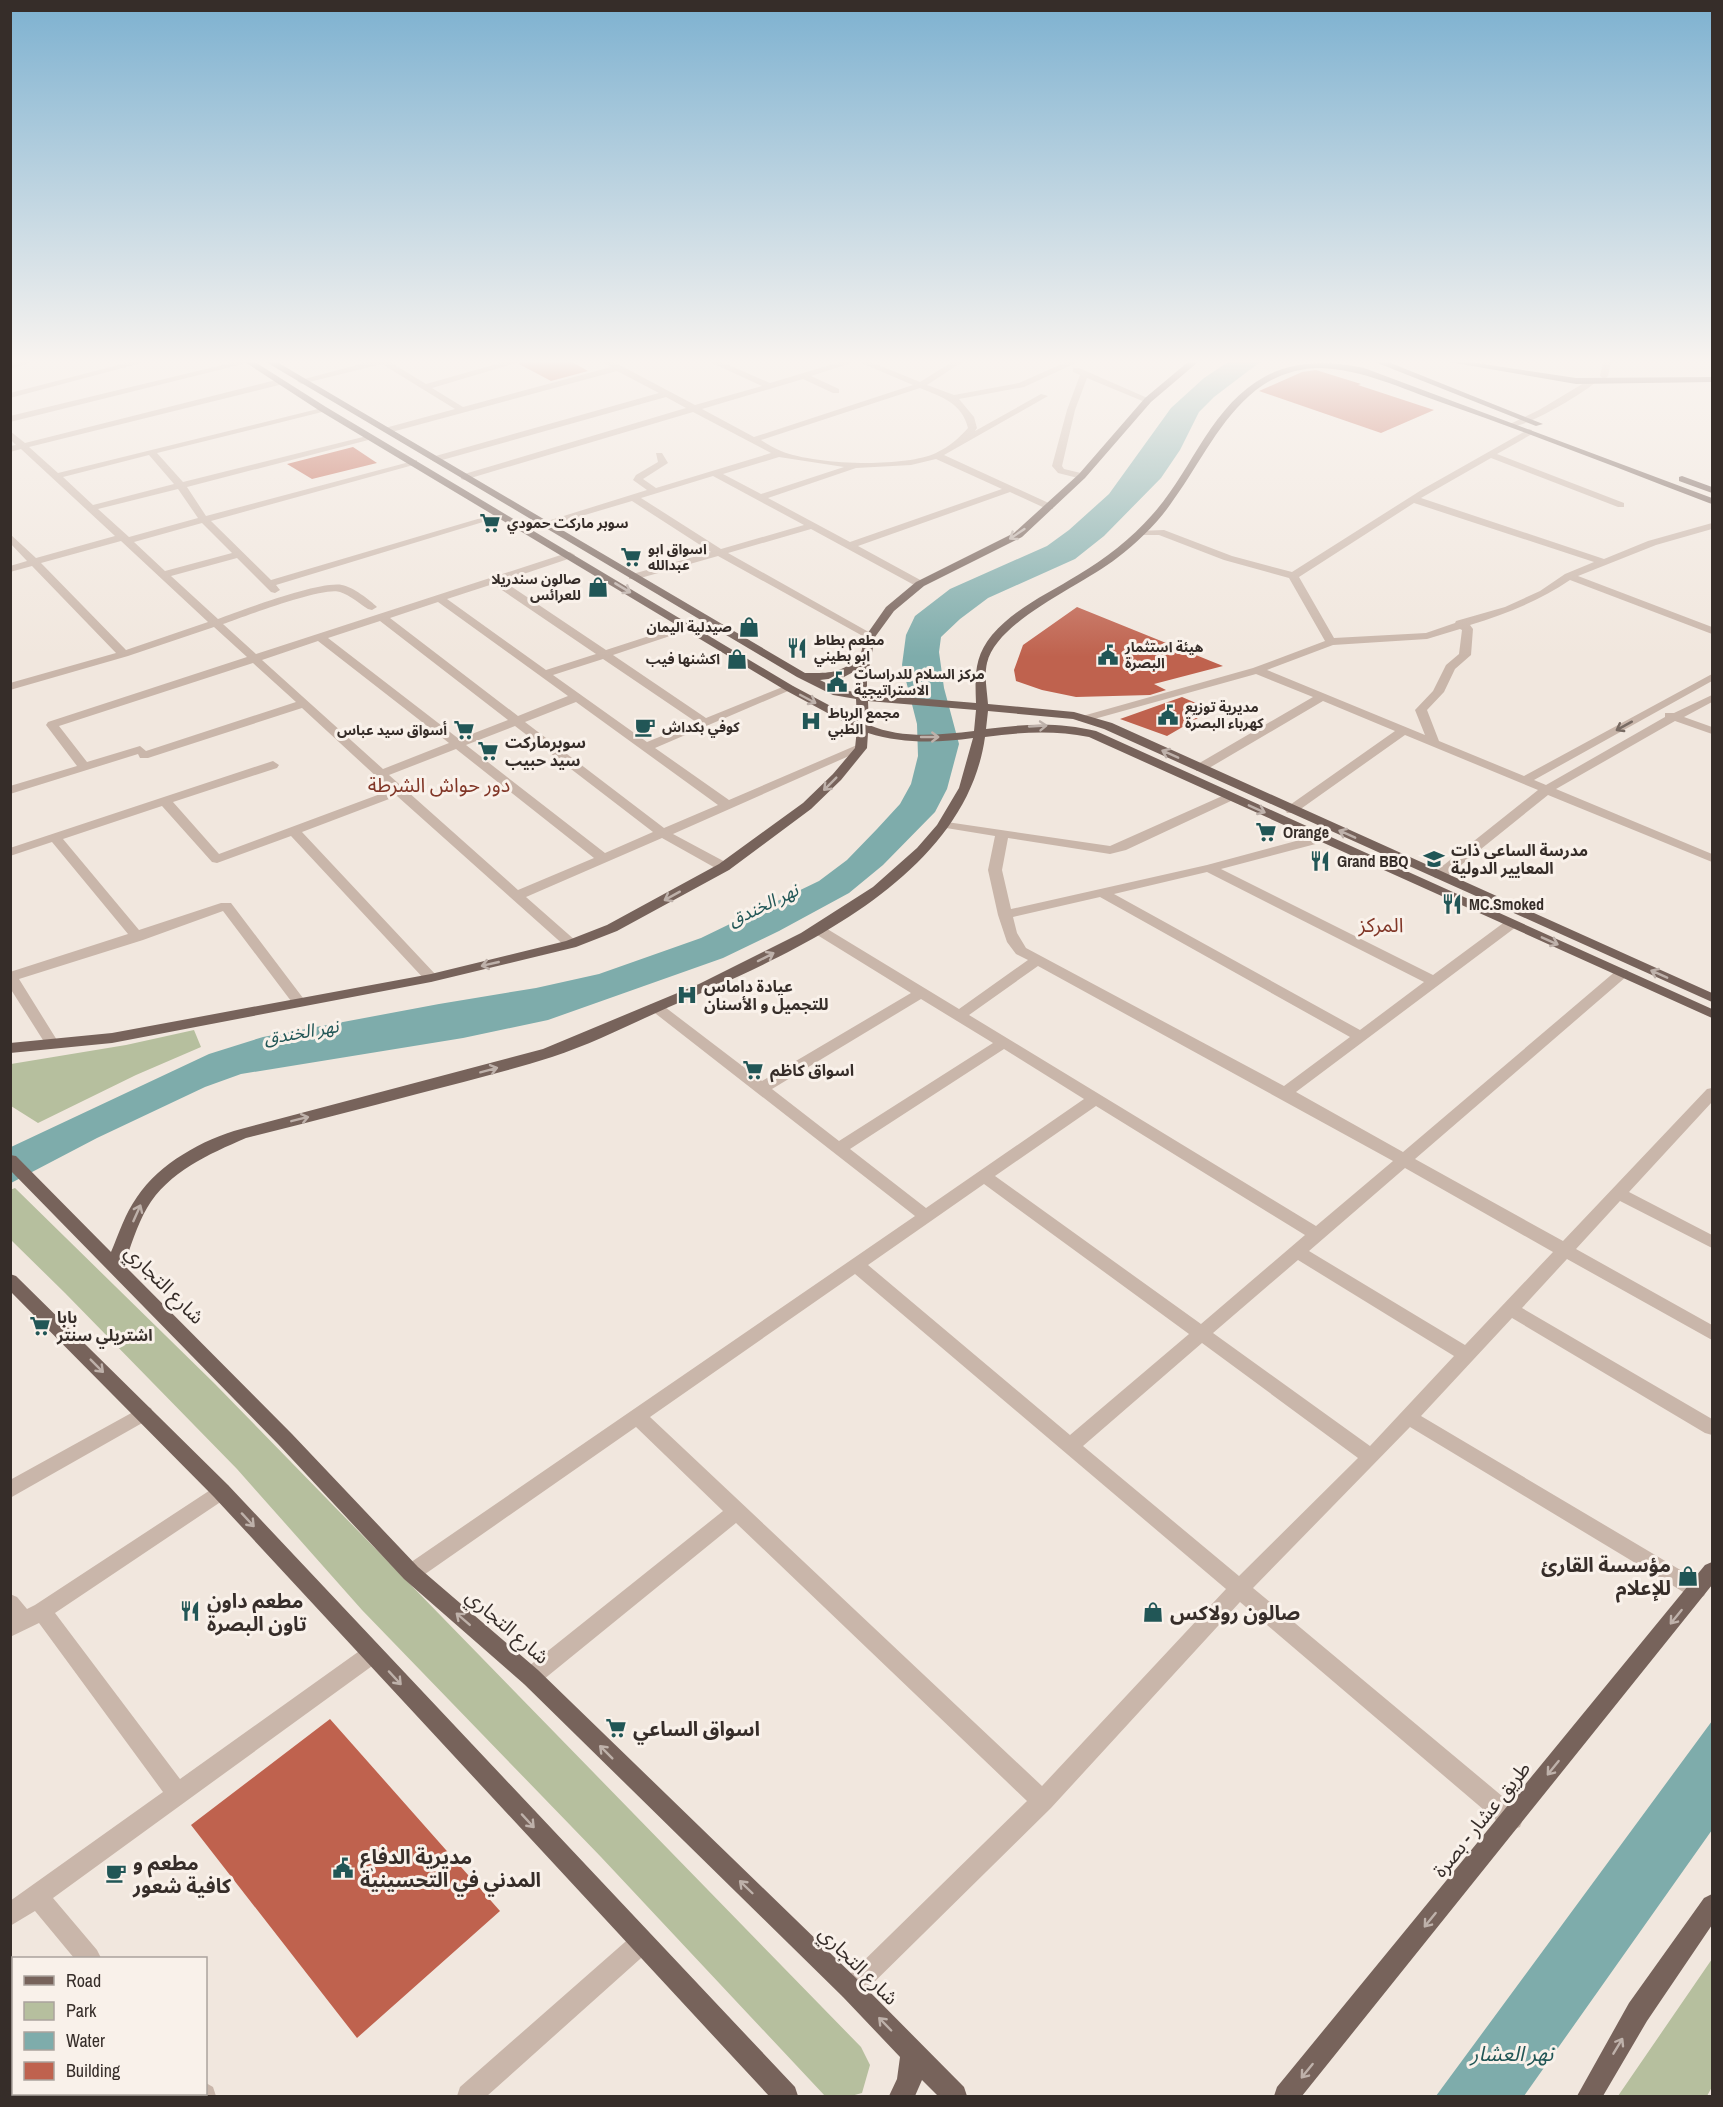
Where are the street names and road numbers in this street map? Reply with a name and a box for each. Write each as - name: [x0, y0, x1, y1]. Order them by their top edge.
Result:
- street label: شارع التجاري: [118, 1238, 211, 1331]
- street label: شارع التجاري: [459, 1582, 555, 1672]
- street label: طريق عشار - بصرة: [1426, 1755, 1536, 1883]
- street label: شارع التجاري: [812, 1919, 905, 2012]

